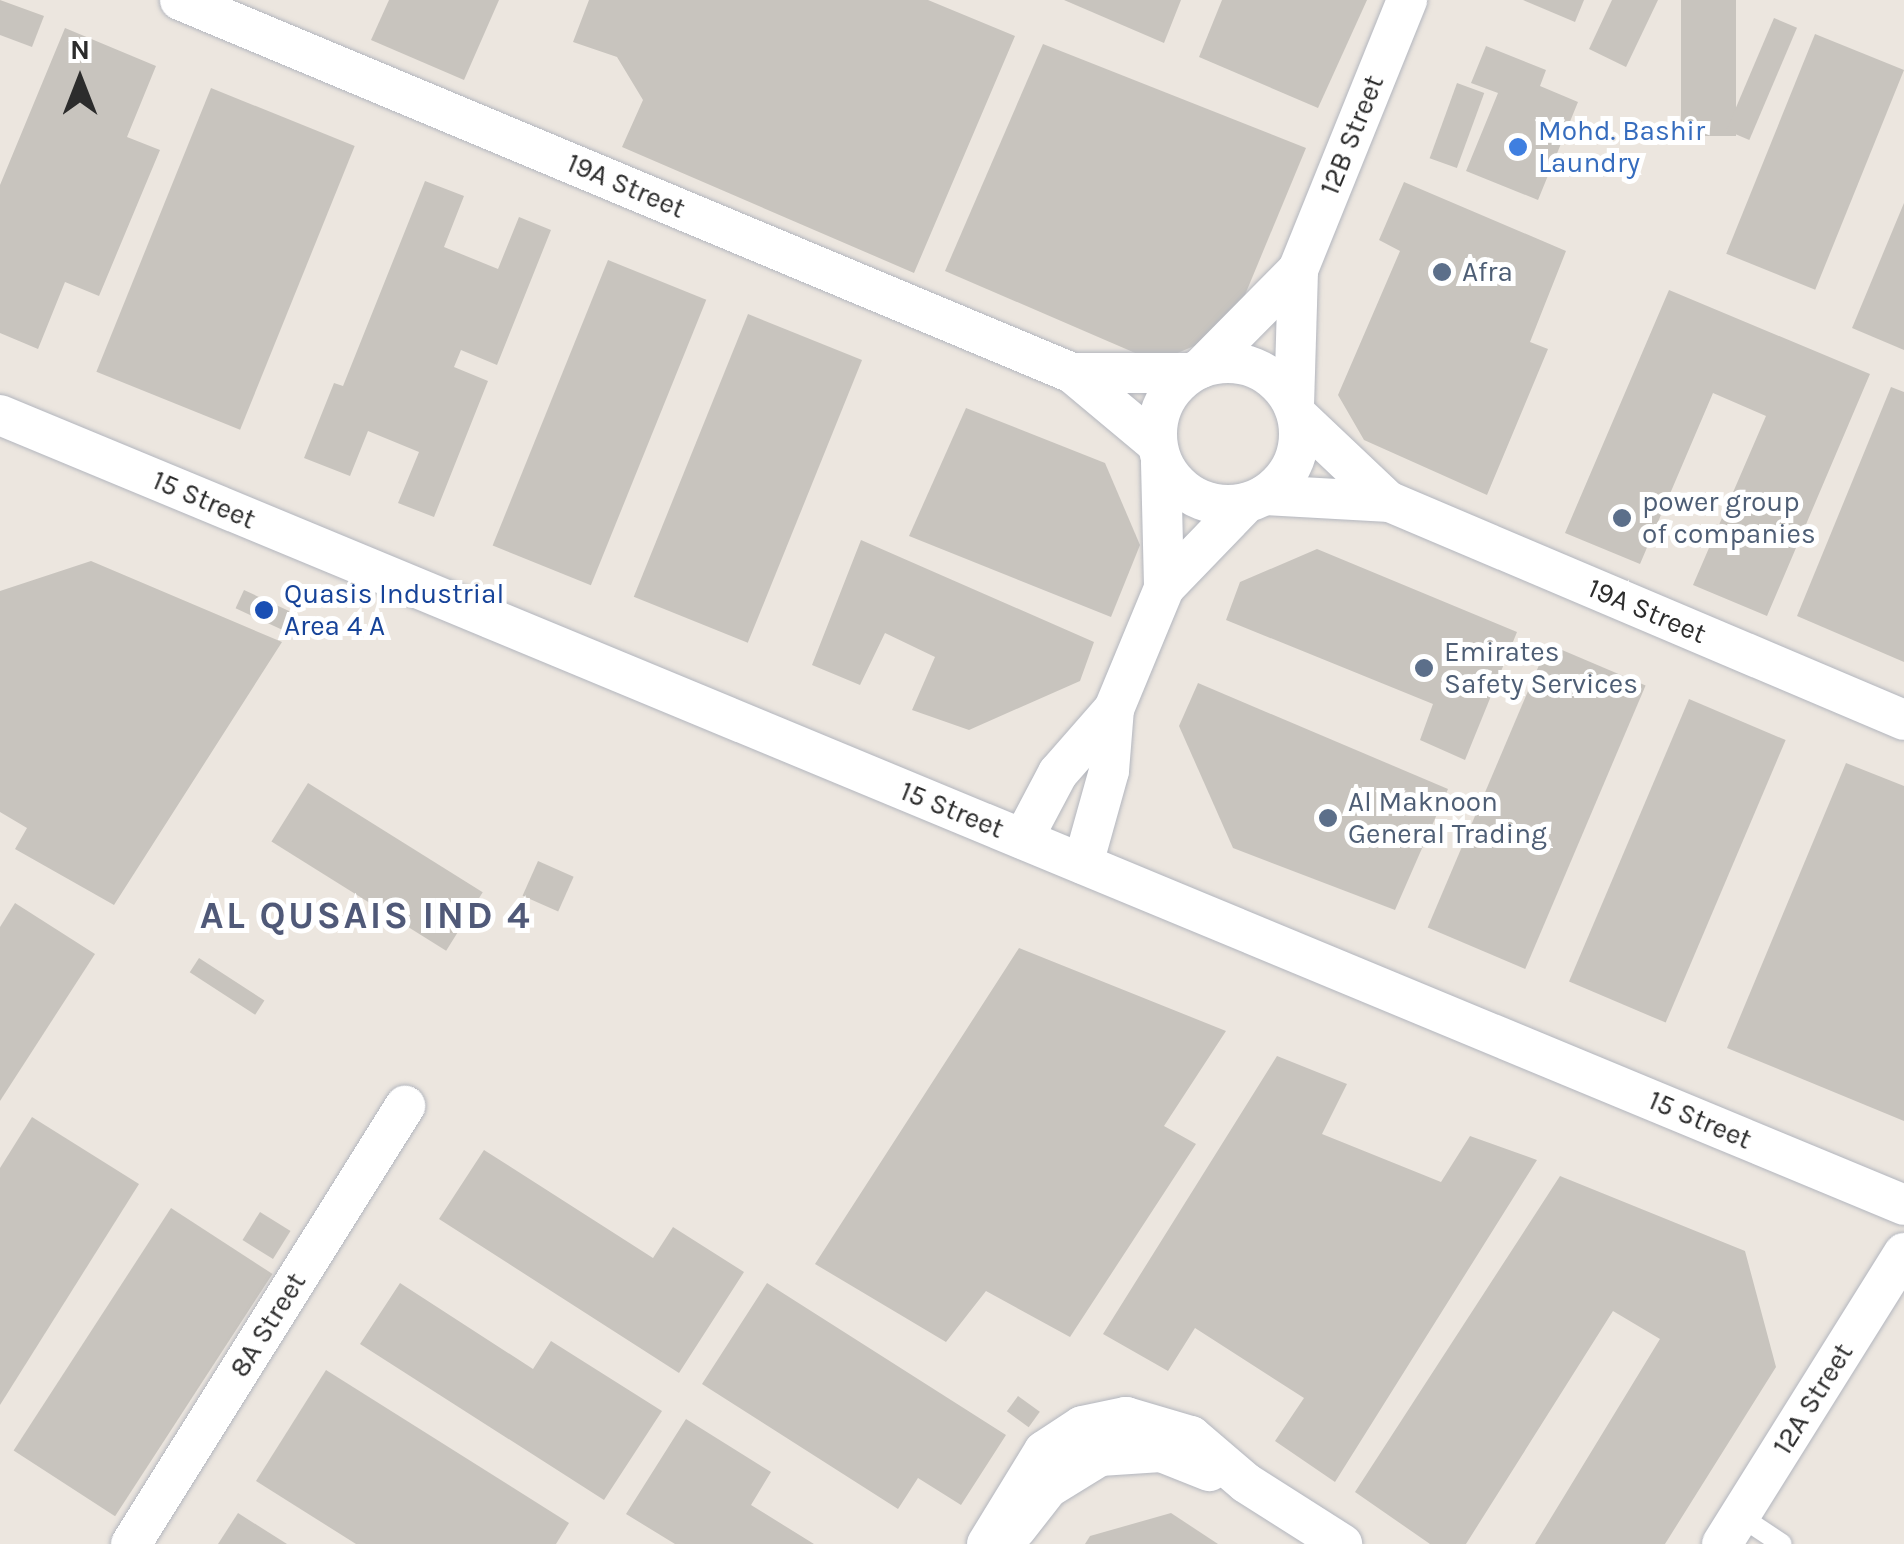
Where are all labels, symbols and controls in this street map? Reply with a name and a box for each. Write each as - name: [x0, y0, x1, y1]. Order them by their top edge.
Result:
- north arrow: [30, 30, 130, 130]
- text: N: [70, 33, 90, 66]
- street label: 12B Street: [1313, 70, 1391, 200]
- place label: Mohd. Bashir Laundry: [1538, 114, 1705, 180]
- marker: Mohd. Bashir Laundry: [1507, 136, 1529, 158]
- street label: 19A Street: [562, 146, 690, 226]
- place label: Afra: [1462, 255, 1513, 289]
- marker: Afra: [1431, 261, 1453, 283]
- street label: 15 Street: [147, 463, 261, 537]
- place label: power group of companies: [1642, 485, 1816, 551]
- marker: power group of companies: [1611, 507, 1633, 529]
- street label: 19A Street: [1583, 571, 1711, 651]
- place label: Quasis Industrial Area 4 A: [284, 577, 504, 643]
- marker: Quasis Industrial Area 4 A: [253, 599, 275, 621]
- place label: Emirates Safety Services: [1444, 635, 1638, 701]
- marker: Emirates Safety Services: [1413, 657, 1435, 679]
- street label: 15 Street: [895, 774, 1009, 846]
- place label: Al Maknoon General Trading: [1348, 785, 1547, 851]
- marker: Al Maknoon General Trading: [1317, 807, 1339, 829]
- district label: AL QUSAIS IND 4: [200, 893, 532, 939]
- street label: 15 Street: [1643, 1083, 1757, 1157]
- street label: 8A Street: [223, 1267, 313, 1383]
- street label: 12A Street: [1766, 1337, 1860, 1461]

